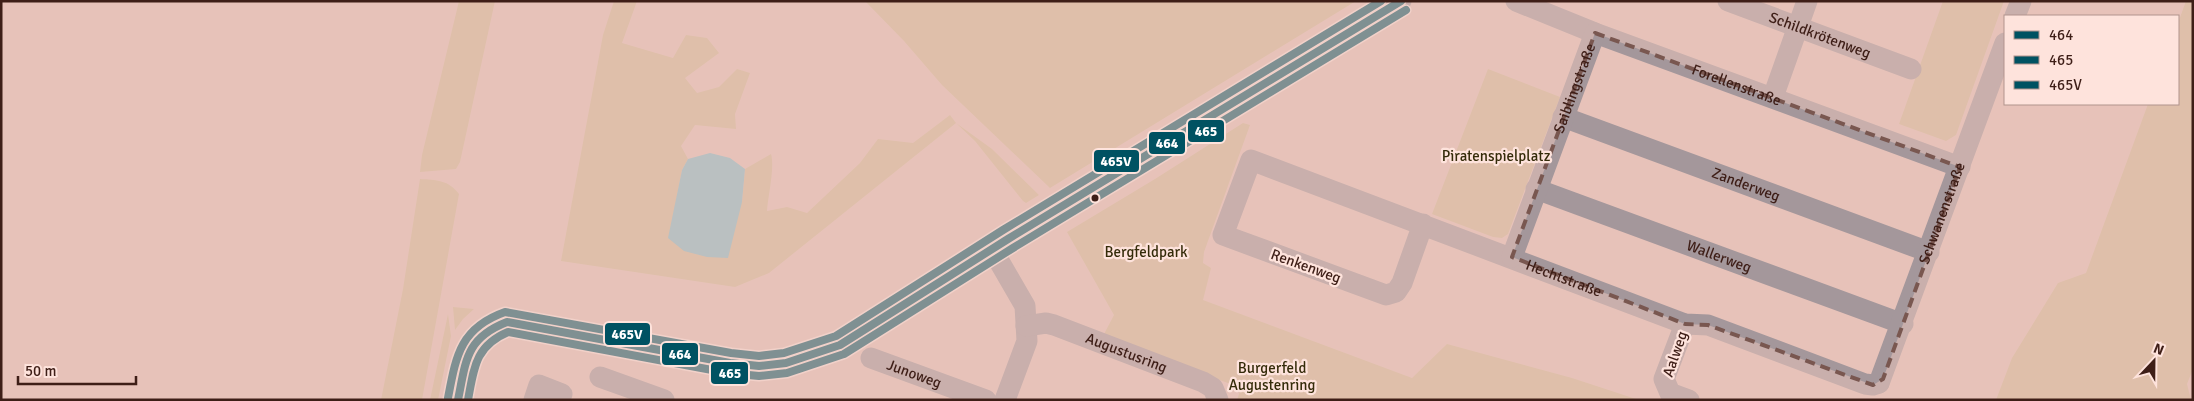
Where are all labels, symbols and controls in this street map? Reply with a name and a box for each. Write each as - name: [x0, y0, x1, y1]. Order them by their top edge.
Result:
- street label: Schildkrötenweg: [1767, 8, 1873, 62]
- legend: [2004, 15, 2179, 105]
- text: 464: [2049, 26, 2073, 44]
- street label: Saiblingstraße: [1550, 41, 1599, 136]
- text: 465: [2049, 51, 2073, 69]
- street label: Forellenstraße: [1689, 60, 1784, 110]
- text: 465V: [2049, 76, 2082, 94]
- line badge: 465: [1187, 119, 1225, 143]
- text: 465: [1195, 123, 1217, 140]
- line badge: 464: [1148, 131, 1186, 155]
- text: 464: [1156, 135, 1179, 152]
- park label: Piratenspielplatz: [1442, 147, 1551, 165]
- line badge: 465V: [1093, 149, 1140, 173]
- text: 465V: [1100, 153, 1132, 170]
- street label: Schwanenstraße: [1915, 160, 1969, 267]
- street label: Zanderweg: [1709, 164, 1783, 205]
- unlabelled marker: [1090, 193, 1100, 203]
- street label: Wallerweg: [1684, 236, 1754, 276]
- park label: Bergfeldpark: [1104, 243, 1188, 261]
- street label: Renkenweg: [1268, 245, 1344, 287]
- street label: Hechtstraße: [1523, 256, 1604, 301]
- line badge: 465V: [604, 322, 651, 346]
- text: 465V: [611, 326, 643, 343]
- street label: Augustusring: [1083, 329, 1170, 376]
- street label: Aalweg: [1659, 329, 1691, 379]
- north arrow: [2129, 336, 2179, 386]
- text: N: [2151, 340, 2166, 359]
- line badge: 464: [661, 342, 699, 366]
- text: 464: [669, 346, 692, 363]
- scale bar: [18, 354, 135, 386]
- street label: Junoweg: [884, 356, 944, 392]
- park label: Burgerfeld Augustenring: [1229, 359, 1315, 394]
- line badge: 465: [710, 361, 749, 385]
- text: 50 m: [25, 362, 56, 380]
- text: 465: [719, 365, 741, 382]

